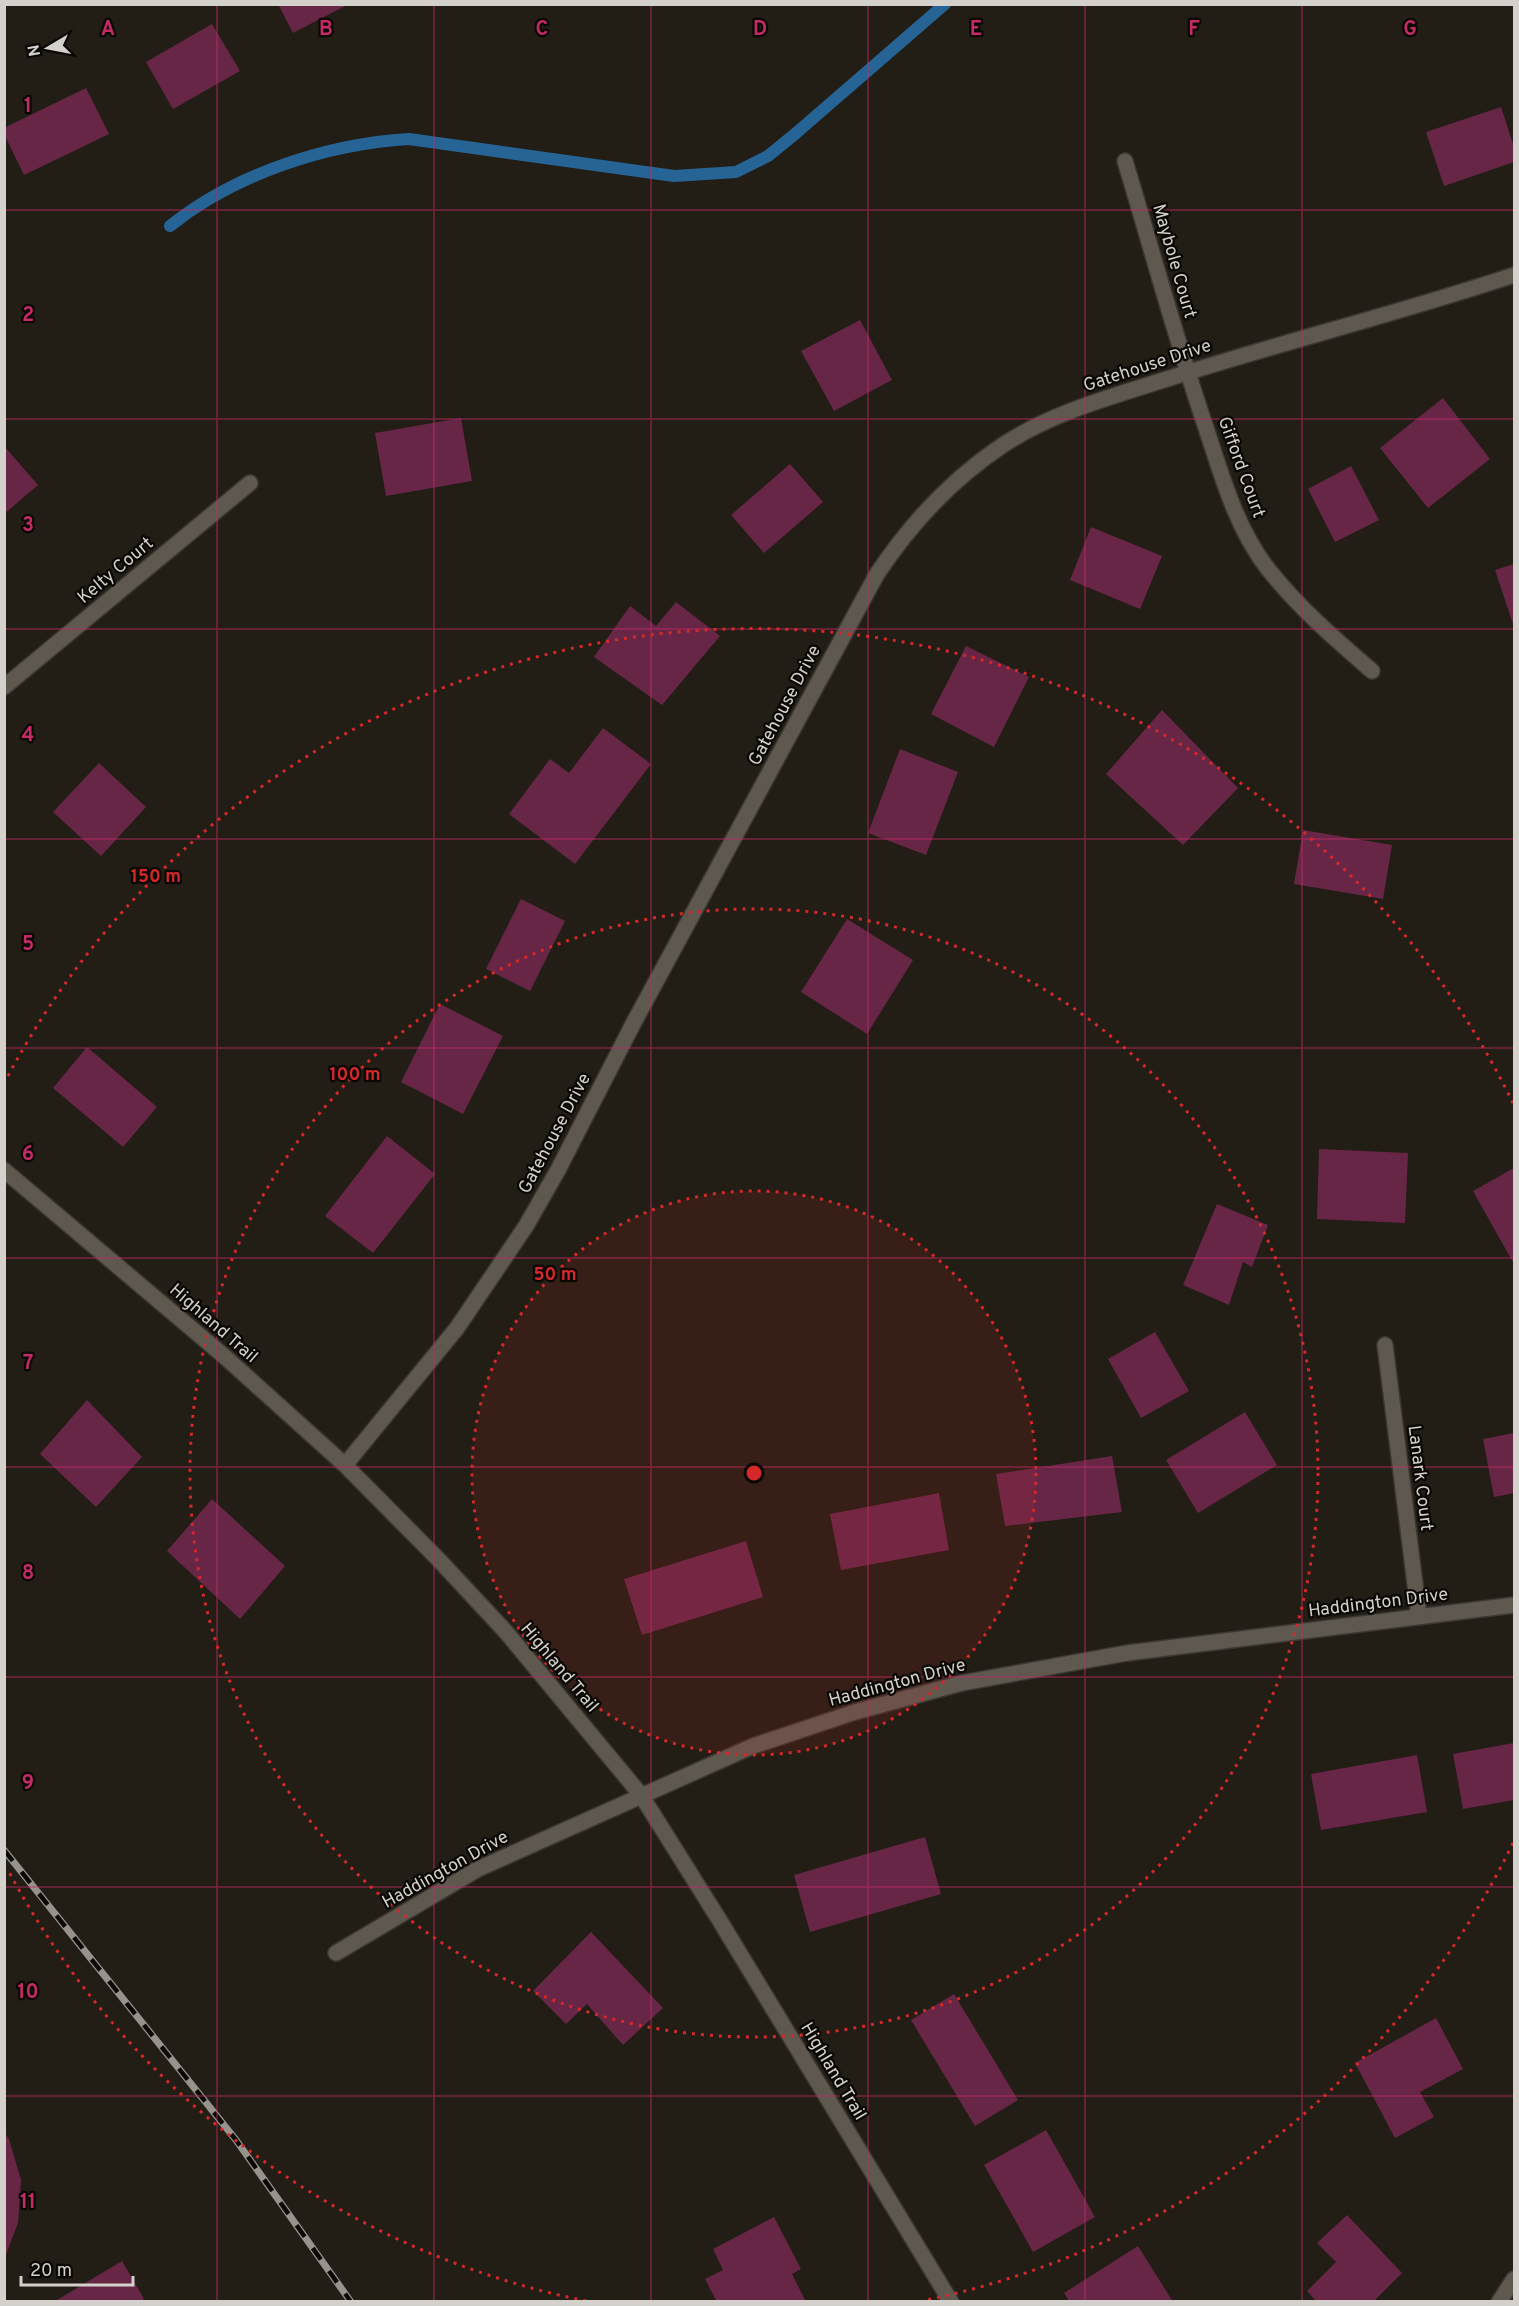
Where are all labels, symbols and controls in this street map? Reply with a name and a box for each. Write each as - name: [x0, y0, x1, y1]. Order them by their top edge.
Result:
- text: A: [101, 17, 115, 43]
- text: B: [319, 17, 333, 43]
- text: C: [536, 17, 548, 43]
- text: D: [753, 17, 767, 43]
- text: E: [970, 17, 982, 43]
- text: F: [1188, 17, 1200, 43]
- text: G: [1403, 17, 1417, 43]
- north arrow: [18, 18, 78, 78]
- text: N: [24, 43, 46, 58]
- text: 1: [24, 94, 32, 120]
- street label: Maybole Court: [1146, 201, 1201, 321]
- text: 2: [22, 303, 34, 329]
- street label: Gatehouse Drive: [1081, 335, 1214, 398]
- street label: Gifford Court: [1212, 414, 1270, 521]
- text: 3: [22, 513, 34, 539]
- street label: Kelty Court: [73, 533, 159, 610]
- street label: Gatehouse Drive: [744, 641, 827, 770]
- text: 4: [22, 723, 34, 749]
- text: 150 m: [131, 866, 181, 889]
- text: 5: [22, 932, 34, 958]
- text: 100 m: [329, 1064, 381, 1087]
- street label: Gatehouse Drive: [514, 1069, 597, 1198]
- text: 6: [22, 1142, 34, 1168]
- text: 50 m: [533, 1264, 577, 1287]
- street label: Highland Trail: [164, 1279, 262, 1369]
- text: 7: [23, 1351, 33, 1377]
- street label: Lanark Court: [1402, 1424, 1437, 1532]
- centre of rings: [744, 1463, 764, 1483]
- text: 8: [22, 1561, 34, 1587]
- street label: Haddington Drive: [1307, 1583, 1449, 1623]
- street label: Highland Trail: [515, 1618, 603, 1718]
- street label: Haddington Drive: [826, 1654, 968, 1713]
- text: 9: [22, 1771, 34, 1797]
- street label: Haddington Drive: [379, 1826, 513, 1914]
- text: 10: [17, 1980, 39, 2006]
- street label: Highland Trail: [794, 2019, 871, 2125]
- text: 11: [20, 2190, 36, 2216]
- scale bar: [21, 2249, 134, 2287]
- text: 20 m: [30, 2260, 72, 2283]

